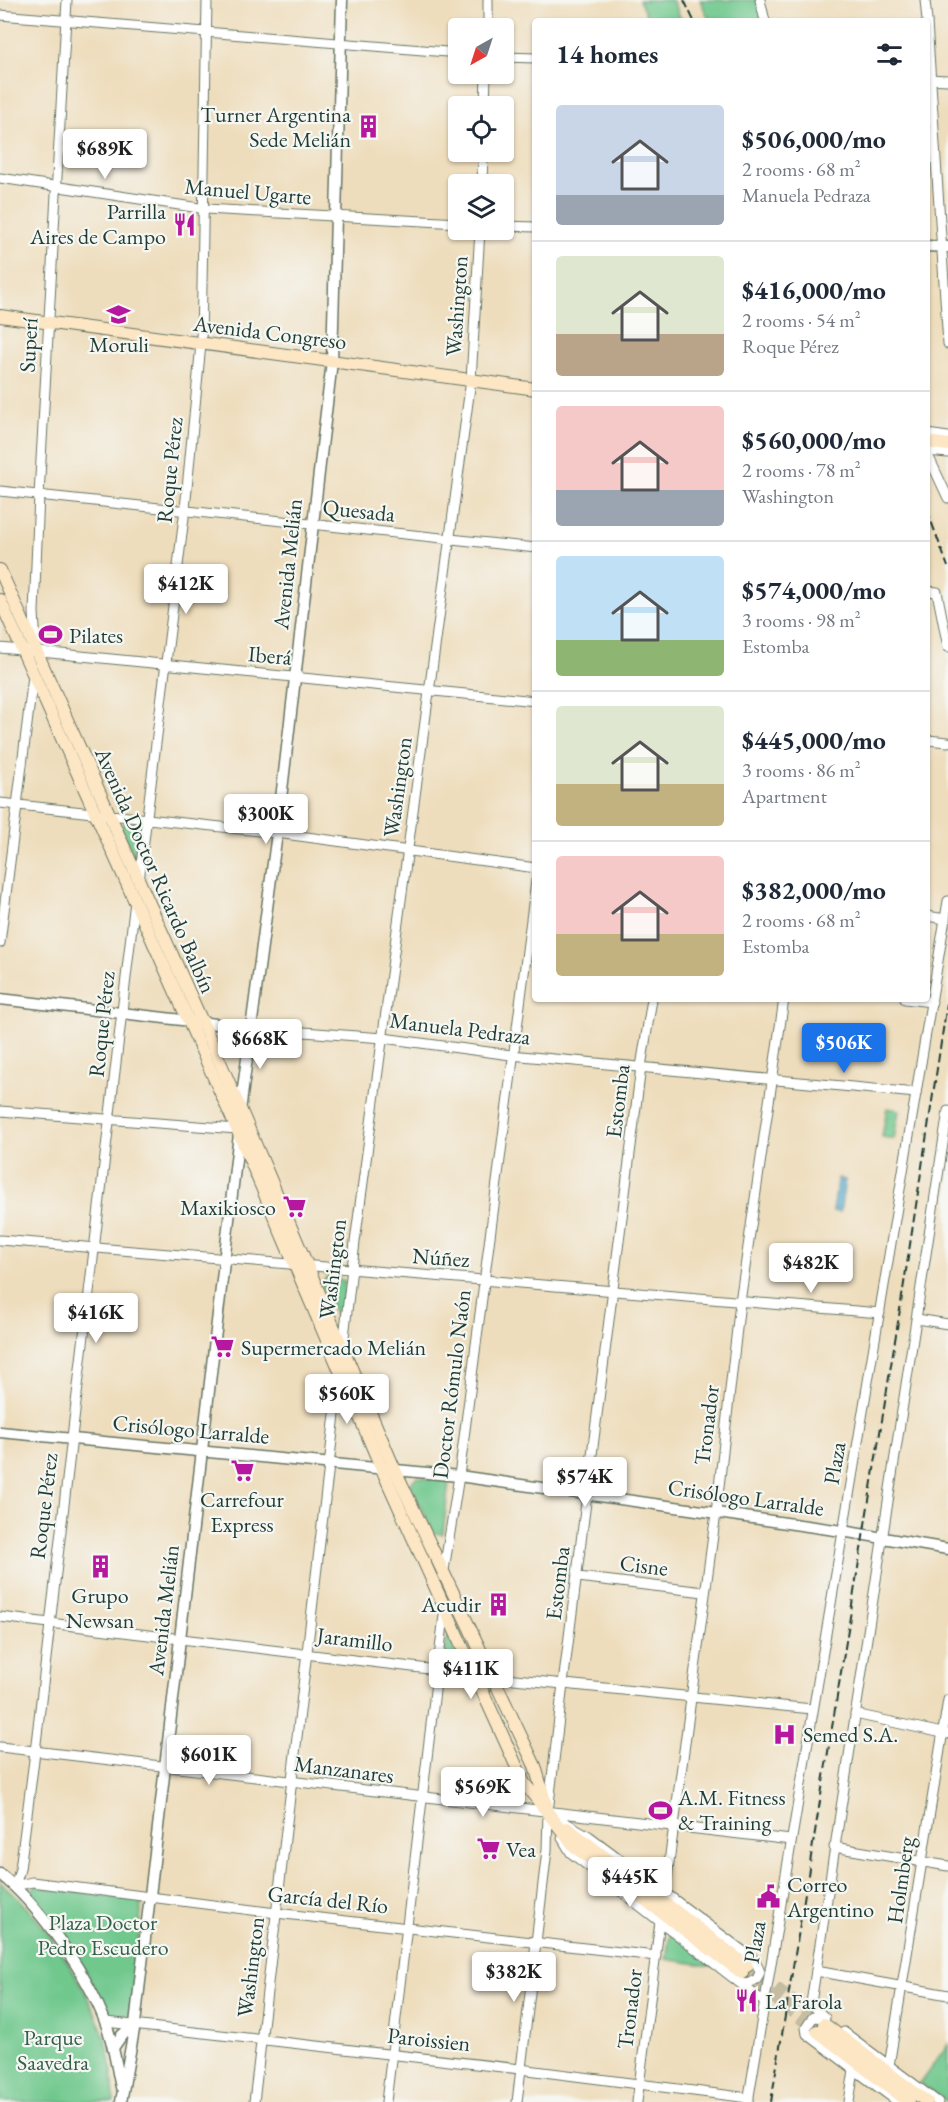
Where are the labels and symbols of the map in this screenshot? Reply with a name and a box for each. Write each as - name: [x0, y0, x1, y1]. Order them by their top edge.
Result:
- north arrow: [448, 18, 514, 84]
- place label: Turner Argentina Sede Melián: [200, 100, 351, 154]
- building icon: Turner Argentina Sede Melián: [356, 114, 382, 140]
- pin: $689K: [63, 129, 147, 180]
- street label: Manuel Ugarte: [183, 172, 313, 212]
- place label: Parrilla Aires de Campo: [29, 197, 166, 251]
- restaurant icon: Parrilla Aires de Campo: [171, 211, 197, 237]
- street label: Washington: [439, 254, 475, 358]
- school or university icon: Moruli: [106, 302, 132, 328]
- street label: Avenida Congreso: [191, 309, 348, 356]
- street label: Superí: [13, 316, 44, 373]
- place label: Moruli: [89, 330, 149, 359]
- street label: Roque Pérez: [150, 415, 190, 525]
- street label: Quesada: [321, 492, 397, 529]
- street label: Avenida Melián: [266, 497, 309, 632]
- pin: $412K: [144, 564, 228, 615]
- place label: Pilates: [69, 621, 123, 650]
- sports icon: Pilates: [38, 622, 64, 648]
- street label: Iberá: [247, 639, 293, 672]
- street label: Washington: [376, 735, 419, 839]
- street label: Avenida Doctor Ricardo Balbín: [88, 742, 223, 998]
- pin: $300K: [224, 794, 308, 845]
- street label: Roque Pérez: [82, 969, 122, 1079]
- street label: Manuela Pedraza: [388, 1005, 532, 1052]
- pin: $668K: [218, 1019, 302, 1070]
- pin: $506K: [802, 1023, 886, 1074]
- street label: Estomba: [599, 1062, 636, 1140]
- place label: Maxikiosco: [180, 1193, 276, 1222]
- supermarket icon: Maxikiosco: [281, 1194, 307, 1220]
- street label: Washington: [312, 1217, 353, 1321]
- street label: Núñez: [411, 1241, 471, 1274]
- pin: $482K: [769, 1243, 853, 1294]
- street label: Doctor Rómulo Naón: [425, 1287, 478, 1480]
- pin: $416K: [54, 1293, 138, 1344]
- place label: Supermercado Melián: [241, 1333, 426, 1362]
- supermarket icon: Supermercado Melián: [210, 1334, 236, 1360]
- pin: $560K: [305, 1374, 389, 1425]
- street label: Tronador: [687, 1383, 726, 1467]
- street label: Crisólogo Larralde: [111, 1408, 271, 1451]
- street label: Plaza: [816, 1439, 853, 1487]
- street label: Roque Pérez: [23, 1451, 64, 1561]
- supermarket icon: Carrefour Express: [229, 1457, 255, 1483]
- pin: $574K: [543, 1457, 627, 1508]
- street label: Crisólogo Larralde: [666, 1472, 826, 1523]
- place label: Carrefour Express: [200, 1485, 285, 1539]
- street label: Avenida Melián: [141, 1543, 186, 1678]
- street label: Estomba: [539, 1544, 576, 1622]
- street label: Cisne: [618, 1548, 670, 1583]
- building icon: Grupo Newsan: [87, 1553, 113, 1579]
- place label: Grupo Newsan: [66, 1581, 135, 1635]
- place label: Acudir: [420, 1590, 482, 1619]
- building icon: Acudir: [486, 1591, 512, 1617]
- street label: Jaramillo: [313, 1620, 395, 1659]
- pin: $411K: [429, 1649, 513, 1700]
- place label: Semed S.A.: [803, 1720, 898, 1749]
- hospital icon: Semed S.A.: [772, 1721, 798, 1747]
- pin: $601K: [167, 1735, 251, 1786]
- street label: Manzanares: [292, 1749, 395, 1790]
- pin: $569K: [441, 1767, 525, 1818]
- place label: A.M. Fitness & Training: [677, 1783, 786, 1837]
- sports icon: A.M. Fitness & Training: [647, 1797, 673, 1823]
- street label: Holmberg: [880, 1834, 921, 1925]
- place label: Vea: [506, 1835, 536, 1864]
- supermarket icon: Vea: [475, 1836, 501, 1862]
- pin: $445K: [588, 1857, 672, 1908]
- place label: Correo Argentino: [786, 1870, 874, 1924]
- street label: García del Río: [266, 1879, 390, 1920]
- public building icon: Correo Argentino: [756, 1884, 782, 1910]
- park label: Plaza Doctor Pedro Escudero: [37, 1908, 169, 1962]
- street label: Washington: [230, 1915, 271, 2019]
- street label: Plaza: [736, 1918, 773, 1966]
- pin: $382K: [472, 1952, 556, 2003]
- street label: Tronador: [610, 1967, 649, 2051]
- place label: La Farola: [765, 1987, 843, 2016]
- restaurant icon: La Farola: [734, 1988, 760, 2014]
- street label: Paroissien: [386, 2021, 472, 2058]
- park label: Parque Saavedra: [17, 2023, 89, 2077]

